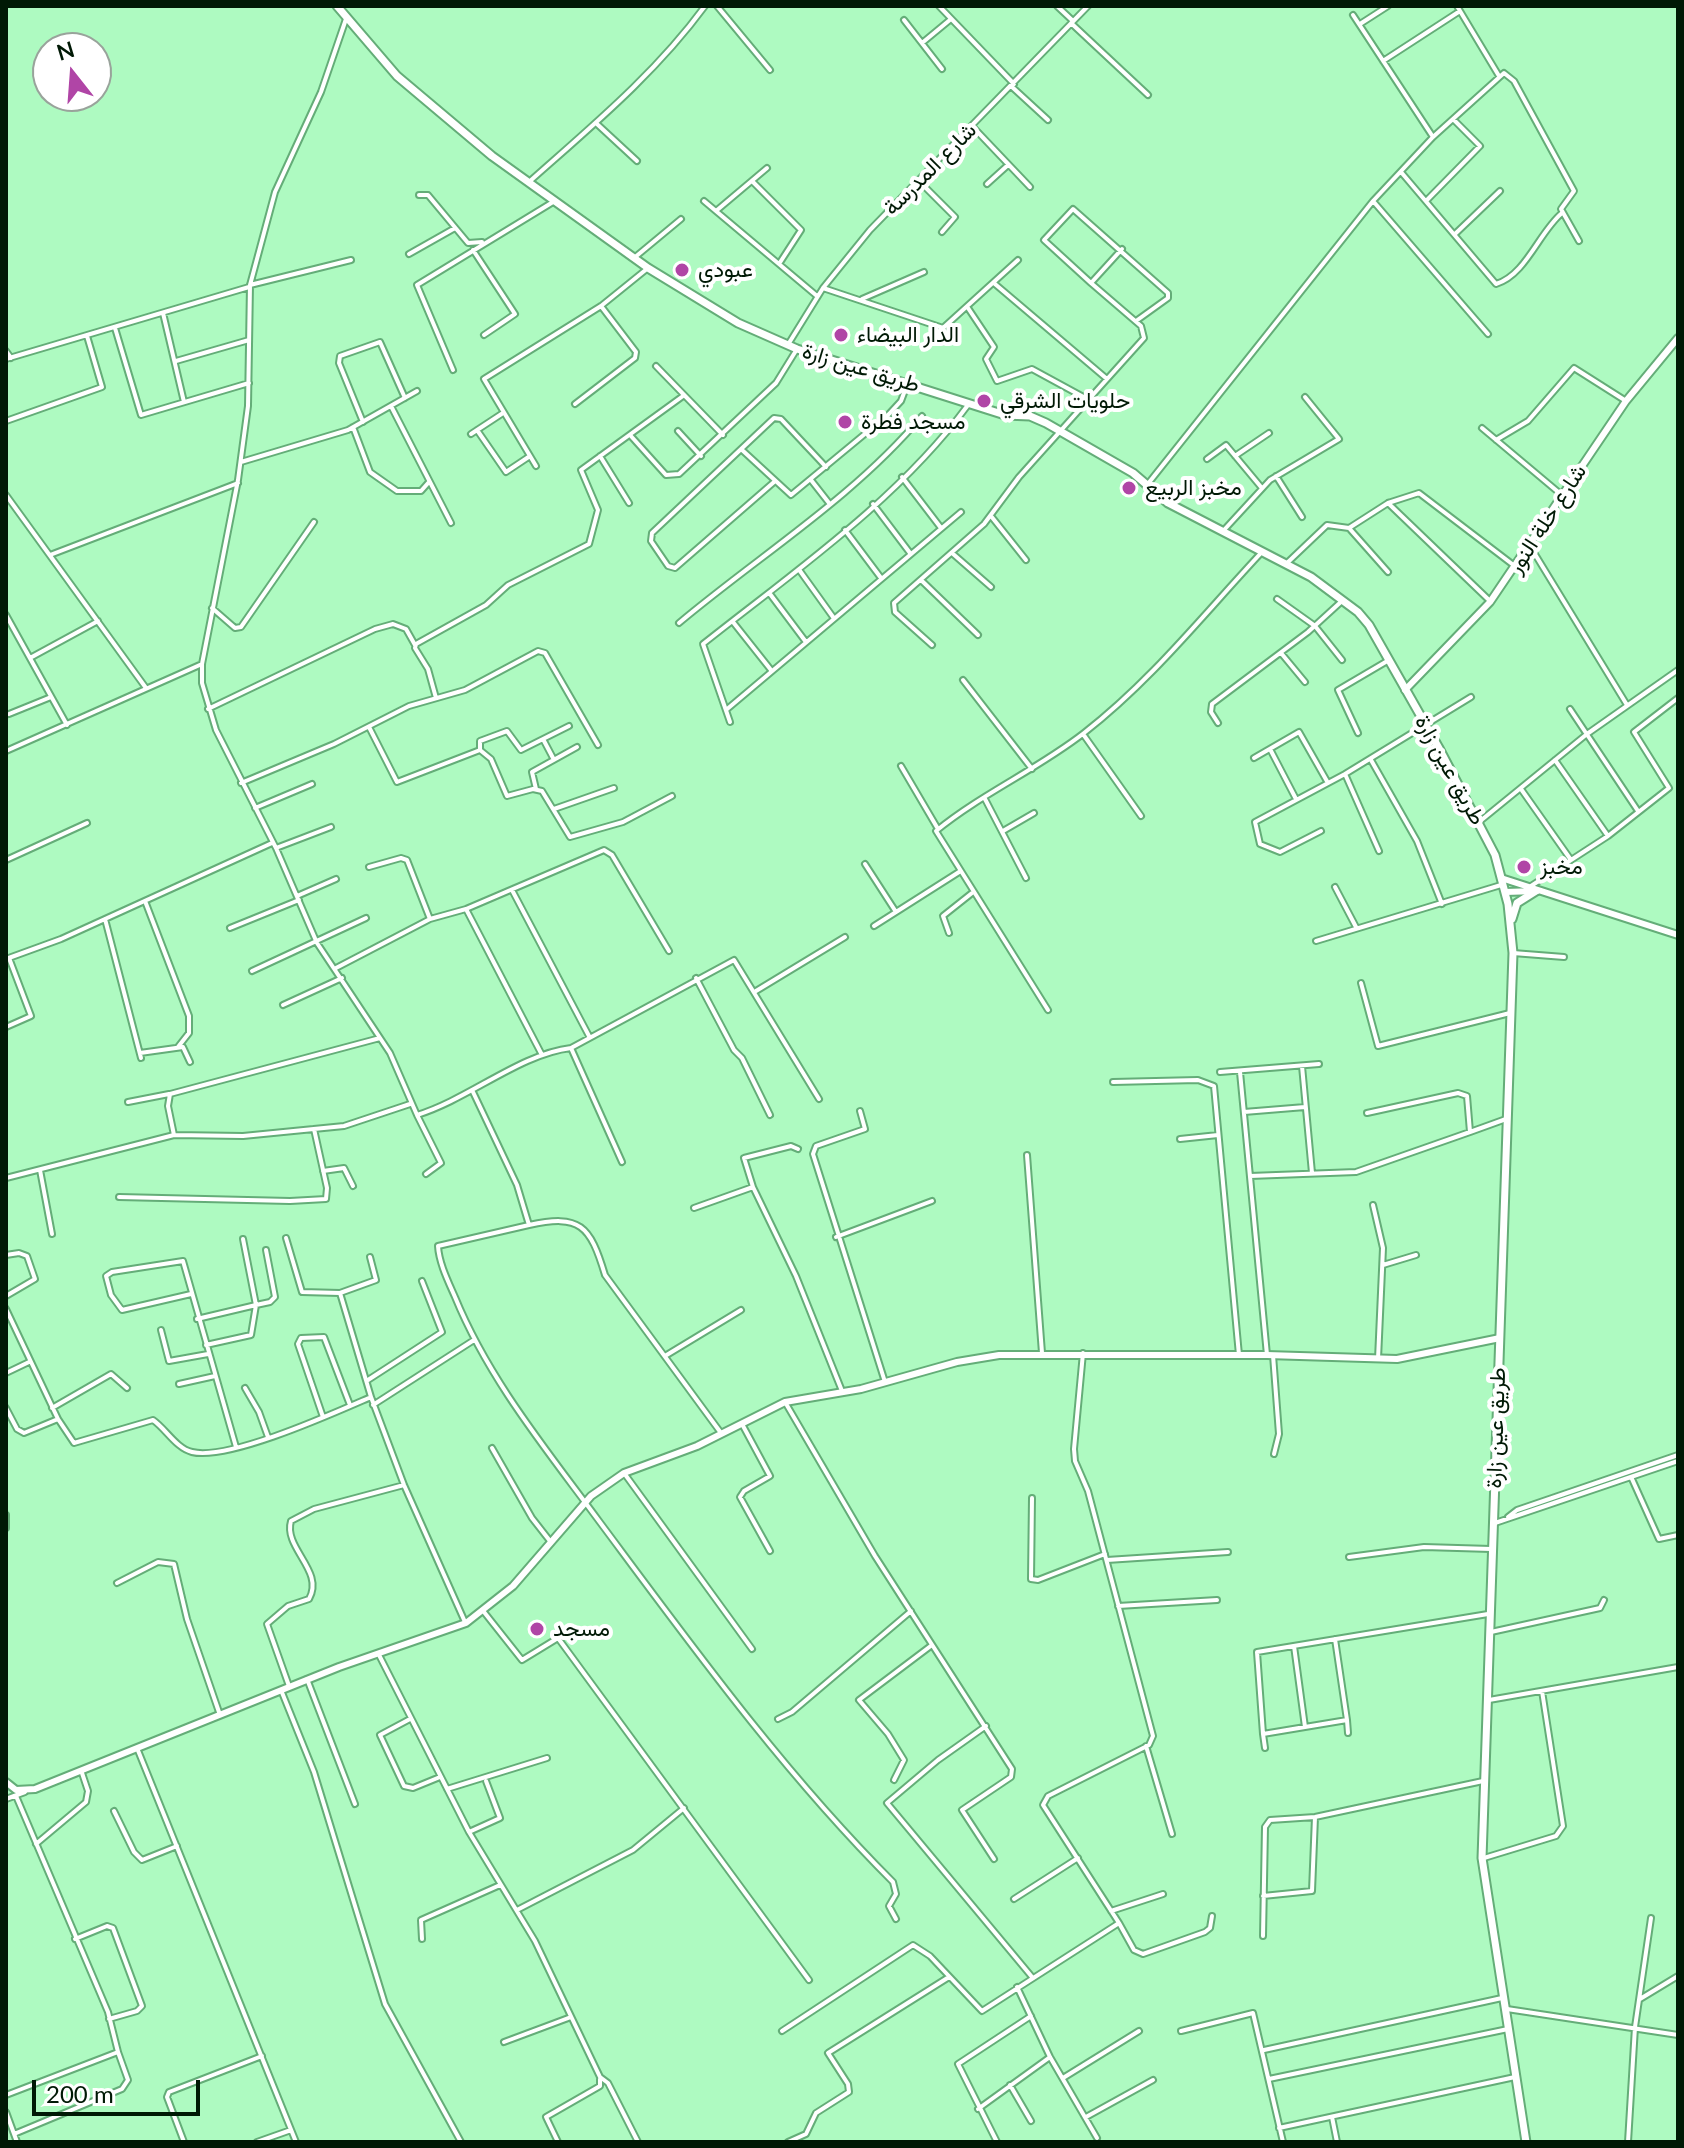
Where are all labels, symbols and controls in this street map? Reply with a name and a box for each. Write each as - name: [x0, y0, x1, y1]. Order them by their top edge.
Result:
- north arrow: [32, 32, 112, 112]
- text: N: [53, 35, 77, 66]
- street label: شارع المدرسة: [878, 117, 982, 221]
- place label: عبودي: [698, 257, 753, 283]
- marker: عبودي: [673, 261, 691, 279]
- place label: الدار البيضاء: [857, 322, 959, 348]
- marker: الدار البيضاء: [832, 326, 850, 344]
- street label: طريق عين زارة: [799, 338, 923, 398]
- place label: حلويات الشرقي: [1000, 388, 1130, 414]
- marker: حلويات الشرقي: [975, 392, 993, 410]
- place label: مسجد فطرة: [861, 409, 966, 435]
- marker: مسجد فطرة: [836, 413, 854, 431]
- street label: شارع خلة النور: [1502, 459, 1592, 579]
- place label: مخبز الربيع: [1145, 475, 1242, 501]
- marker: مخبز الربيع: [1120, 479, 1138, 497]
- street label: طريق عين زارة: [1409, 711, 1491, 829]
- place label: مخبز: [1540, 854, 1583, 880]
- marker: مخبز: [1515, 858, 1533, 876]
- street label: طريق عين زارة: [1481, 1367, 1511, 1489]
- place label: مسجد: [553, 1616, 610, 1642]
- marker: مسجد: [528, 1620, 546, 1638]
- scale bar: [36, 2064, 204, 2114]
- text: 200 m: [46, 2079, 114, 2108]

